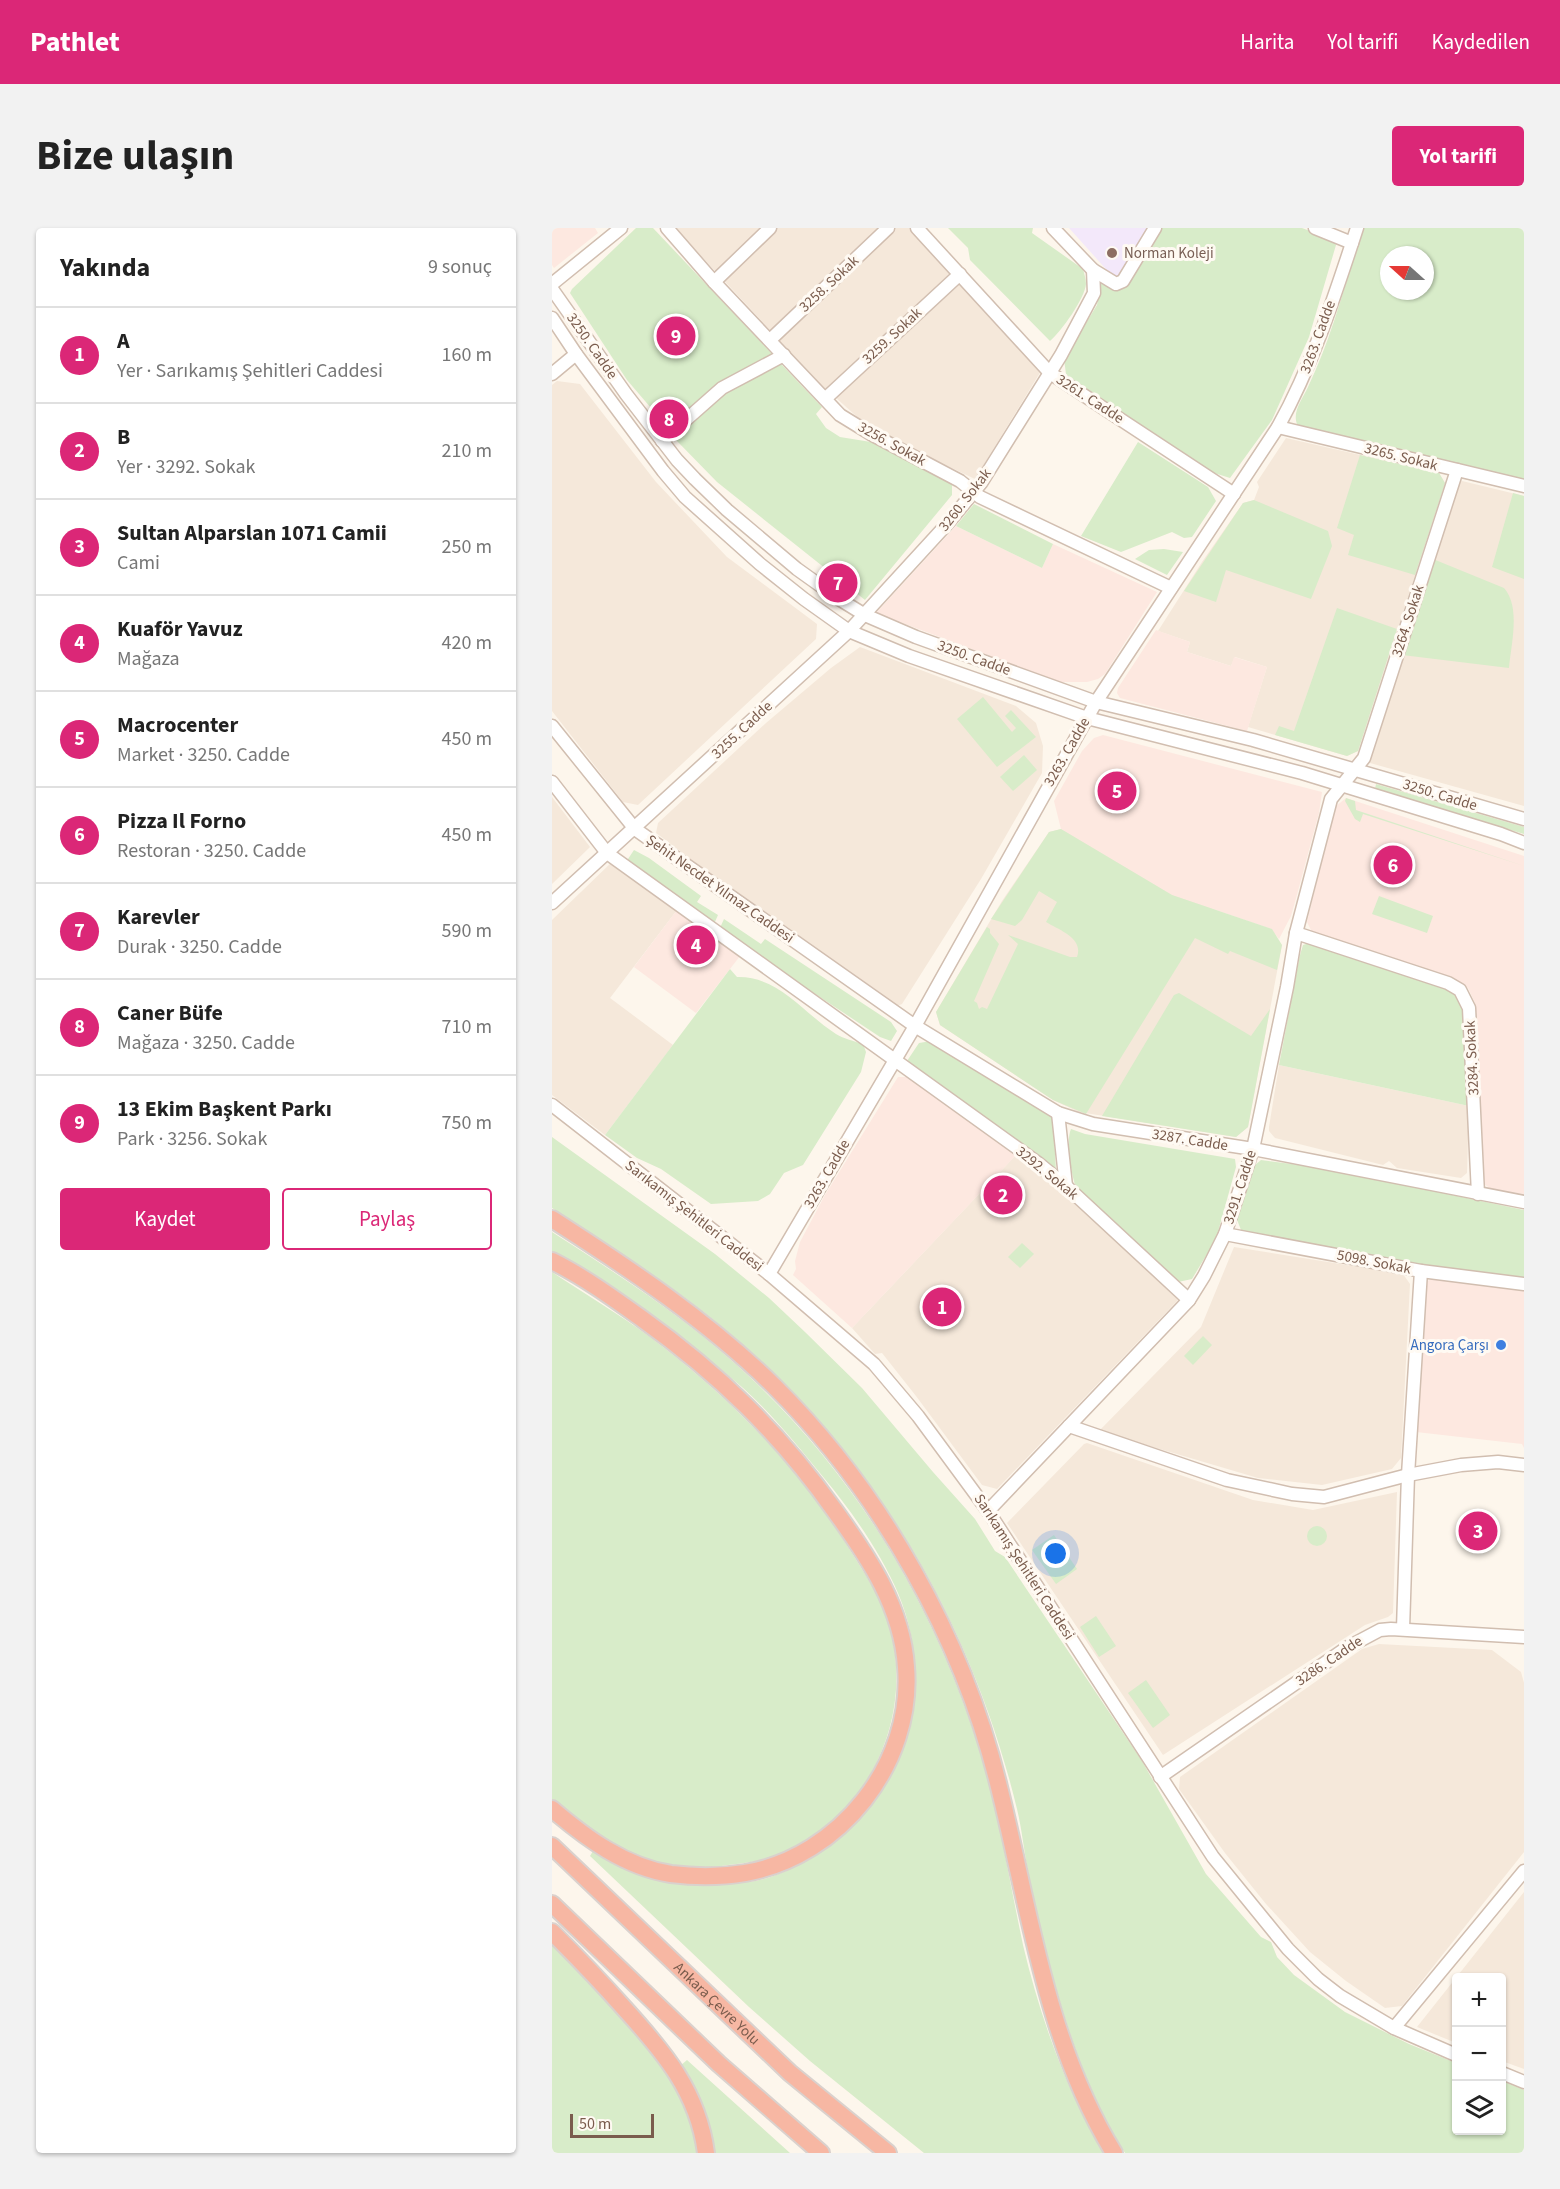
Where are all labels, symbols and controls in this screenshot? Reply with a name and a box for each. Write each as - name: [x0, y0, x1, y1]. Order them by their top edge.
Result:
- text: Pathlet: [30, 22, 120, 62]
- text: Harita: [1240, 27, 1294, 57]
- text: Yol tarifi: [1327, 27, 1398, 57]
- text: Kaydedilen: [1431, 27, 1530, 57]
- text: Bize ulaşın: [36, 126, 234, 186]
- button: Yol tarifi: [1392, 126, 1524, 186]
- place label: Norman Koleji: [1124, 243, 1214, 264]
- marker: Norman Koleji: [1105, 246, 1119, 260]
- north arrow: [1380, 246, 1434, 300]
- text: Yakında: [60, 249, 150, 286]
- street label: 3258. Sokak: [794, 250, 864, 317]
- text: 9 sonuç: [428, 253, 492, 281]
- street label: 3263. Cadde: [1295, 297, 1341, 377]
- street label: 3259. Sokak: [857, 302, 927, 369]
- street label: 3250. Cadde: [561, 309, 623, 383]
- pin: 9: [656, 314, 696, 358]
- text: A: [117, 325, 130, 357]
- text: 1: [74, 341, 85, 369]
- text: 160 m: [442, 341, 492, 369]
- text: Yer · Sarıkamış Şehitleri Caddesi: [117, 357, 383, 385]
- street label: 3261. Cadde: [1052, 369, 1128, 429]
- pin: 8: [650, 396, 688, 441]
- street label: 3256. Sokak: [854, 417, 930, 472]
- text: B: [117, 421, 130, 453]
- text: 2: [74, 437, 85, 465]
- text: 210 m: [442, 437, 492, 465]
- street label: 3265. Sokak: [1362, 438, 1440, 476]
- text: Yer · 3292. Sokak: [117, 453, 255, 481]
- street label: 3260. Sokak: [934, 464, 997, 536]
- text: Sultan Alparslan 1071 Camii: [117, 517, 387, 549]
- text: 3: [74, 533, 85, 561]
- text: 250 m: [442, 533, 492, 561]
- text: Cami: [117, 549, 160, 577]
- pin: 7: [818, 560, 858, 606]
- street label: 3264. Sokak: [1386, 582, 1430, 660]
- text: Kuaför Yavuz: [117, 613, 243, 645]
- text: 4: [74, 629, 85, 657]
- text: 420 m: [442, 629, 492, 657]
- street label: 3250. Cadde: [934, 635, 1014, 681]
- text: Mağaza: [117, 645, 180, 673]
- street label: 3255. Cadde: [707, 696, 777, 764]
- text: Macrocenter: [117, 709, 238, 741]
- street label: 3263. Cadde: [1039, 714, 1095, 790]
- text: 5: [74, 725, 85, 753]
- text: 450 m: [442, 725, 492, 753]
- text: Market · 3250. Cadde: [117, 741, 290, 769]
- pin: 5: [1098, 768, 1136, 814]
- street label: 3250. Cadde: [1400, 774, 1480, 816]
- text: Pizza Il Forno: [117, 805, 246, 837]
- text: 6: [74, 821, 85, 849]
- text: 450 m: [442, 821, 492, 849]
- street label: Şehit Necdet Yılmaz Caddesi: [642, 830, 798, 948]
- text: Restoran · 3250. Cadde: [117, 837, 306, 865]
- pin: 6: [1374, 842, 1412, 888]
- text: Karevler: [117, 901, 200, 933]
- text: 7: [74, 917, 85, 945]
- text: 590 m: [442, 917, 492, 945]
- pin: 4: [676, 922, 716, 968]
- text: Durak · 3250. Cadde: [117, 933, 282, 961]
- text: Caner Büfe: [117, 997, 223, 1029]
- text: 8: [74, 1013, 85, 1041]
- text: 710 m: [442, 1013, 492, 1041]
- street label: 3284. Sokak: [1460, 1019, 1484, 1096]
- text: Mağaza · 3250. Cadde: [117, 1029, 295, 1057]
- text: 13 Ekim Başkent Parkı: [117, 1093, 332, 1125]
- text: 9: [74, 1109, 85, 1137]
- text: 750 m: [442, 1109, 492, 1137]
- street label: 3287. Cadde: [1150, 1124, 1230, 1156]
- text: Park · 3256. Sokak: [117, 1125, 267, 1153]
- street label: 3263. Cadde: [799, 1136, 855, 1212]
- street label: 3292. Sokak: [1011, 1141, 1083, 1205]
- street label: 3291. Cadde: [1218, 1147, 1262, 1227]
- street label: Sarıkamış Şehitleri Caddesi: [620, 1155, 768, 1277]
- pin: 2: [984, 1172, 1022, 1218]
- button: Kaydet: [60, 1188, 270, 1250]
- button: Paylaş: [282, 1188, 492, 1250]
- street label: 5098. Sokak: [1335, 1245, 1413, 1280]
- pin: 1: [922, 1284, 962, 1330]
- place label: Angora Çarşı: [1410, 1335, 1489, 1356]
- marker: Angora Çarşı: [1494, 1338, 1508, 1352]
- street label: Sarıkamış Şehitleri Caddesi: [969, 1490, 1079, 1644]
- pin: 3: [1458, 1508, 1498, 1554]
- your location: [1041, 1539, 1070, 1568]
- street label: 3286. Cadde: [1291, 1631, 1367, 1691]
- street label: Ankara Çevre Yolu: [669, 1957, 765, 2050]
- map controls: [1452, 1973, 1506, 2135]
- button: +: [1452, 1973, 1506, 2027]
- button: −: [1452, 2027, 1506, 2081]
- button: layers: [1452, 2081, 1506, 2135]
- scale bar: [570, 2111, 654, 2138]
- text: 50 m: [579, 2113, 611, 2135]

